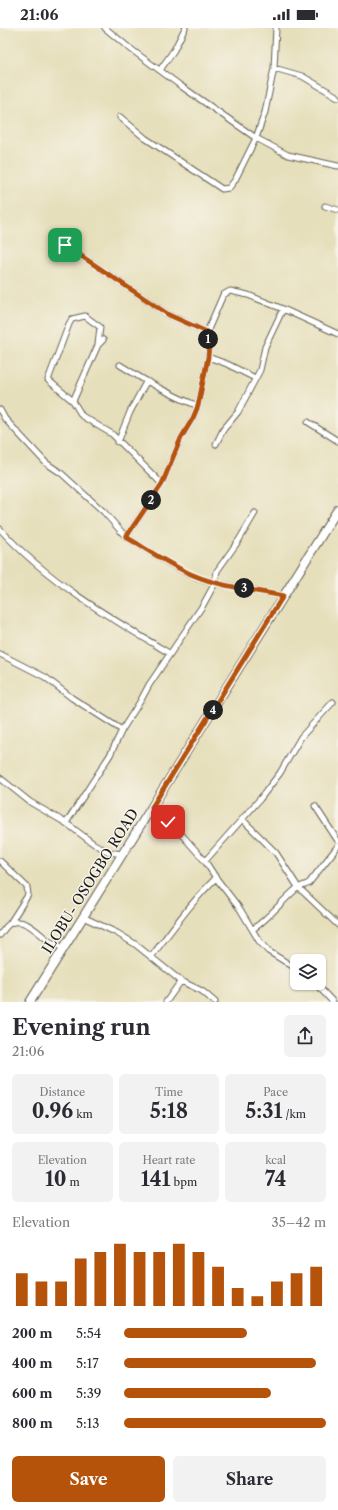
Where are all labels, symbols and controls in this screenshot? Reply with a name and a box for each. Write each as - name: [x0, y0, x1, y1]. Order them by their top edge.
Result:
- text: 21:06: [20, 5, 59, 24]
- pin: [48, 228, 82, 262]
- icon: arrive: [54, 234, 76, 256]
- pin: 1: [198, 329, 218, 349]
- text: 1: [206, 332, 210, 346]
- pin: 2: [141, 490, 161, 510]
- text: 2: [148, 493, 154, 507]
- pin: 3: [234, 578, 254, 598]
- text: 3: [241, 581, 247, 595]
- pin: 4: [203, 700, 223, 720]
- text: 4: [210, 703, 216, 717]
- street label: ILOBU- OSOGBO ROAD: [38, 805, 142, 957]
- pin: [151, 805, 185, 839]
- icon: check: [157, 811, 179, 833]
- map controls: [290, 954, 326, 990]
- button: layers: [290, 954, 326, 990]
- text: Evening run: [12, 1014, 151, 1041]
- button: share: [284, 1015, 326, 1057]
- text: 21:06: [12, 1043, 44, 1059]
- text: Distance: [40, 1085, 85, 1099]
- text: Time: [155, 1085, 183, 1099]
- text: Pace: [263, 1085, 288, 1099]
- text: 0.96: [32, 1099, 73, 1123]
- text: 5:18: [150, 1099, 188, 1123]
- text: 5:31: [245, 1099, 283, 1123]
- text: km: [73, 1107, 93, 1121]
- text: /km: [283, 1107, 306, 1121]
- text: Elevation: [38, 1153, 87, 1167]
- text: Heart rate: [142, 1153, 196, 1167]
- text: kcal: [265, 1153, 286, 1167]
- text: 10: [45, 1167, 67, 1191]
- text: 141: [141, 1167, 171, 1191]
- text: 74: [265, 1167, 286, 1191]
- text: m: [67, 1175, 80, 1189]
- text: bpm: [171, 1175, 197, 1189]
- text: Elevation: [12, 1214, 70, 1230]
- text: 35–42 m: [272, 1214, 326, 1230]
- text: 200 m: [12, 1325, 52, 1341]
- text: 5:54: [76, 1325, 101, 1341]
- text: 400 m: [12, 1355, 52, 1371]
- text: 5:17: [76, 1355, 99, 1371]
- text: 600 m: [12, 1385, 53, 1401]
- text: 5:39: [76, 1385, 101, 1401]
- text: 800 m: [12, 1415, 53, 1431]
- text: 5:13: [76, 1415, 99, 1431]
- button: Save: [12, 1456, 165, 1502]
- button: Share: [173, 1456, 326, 1502]

